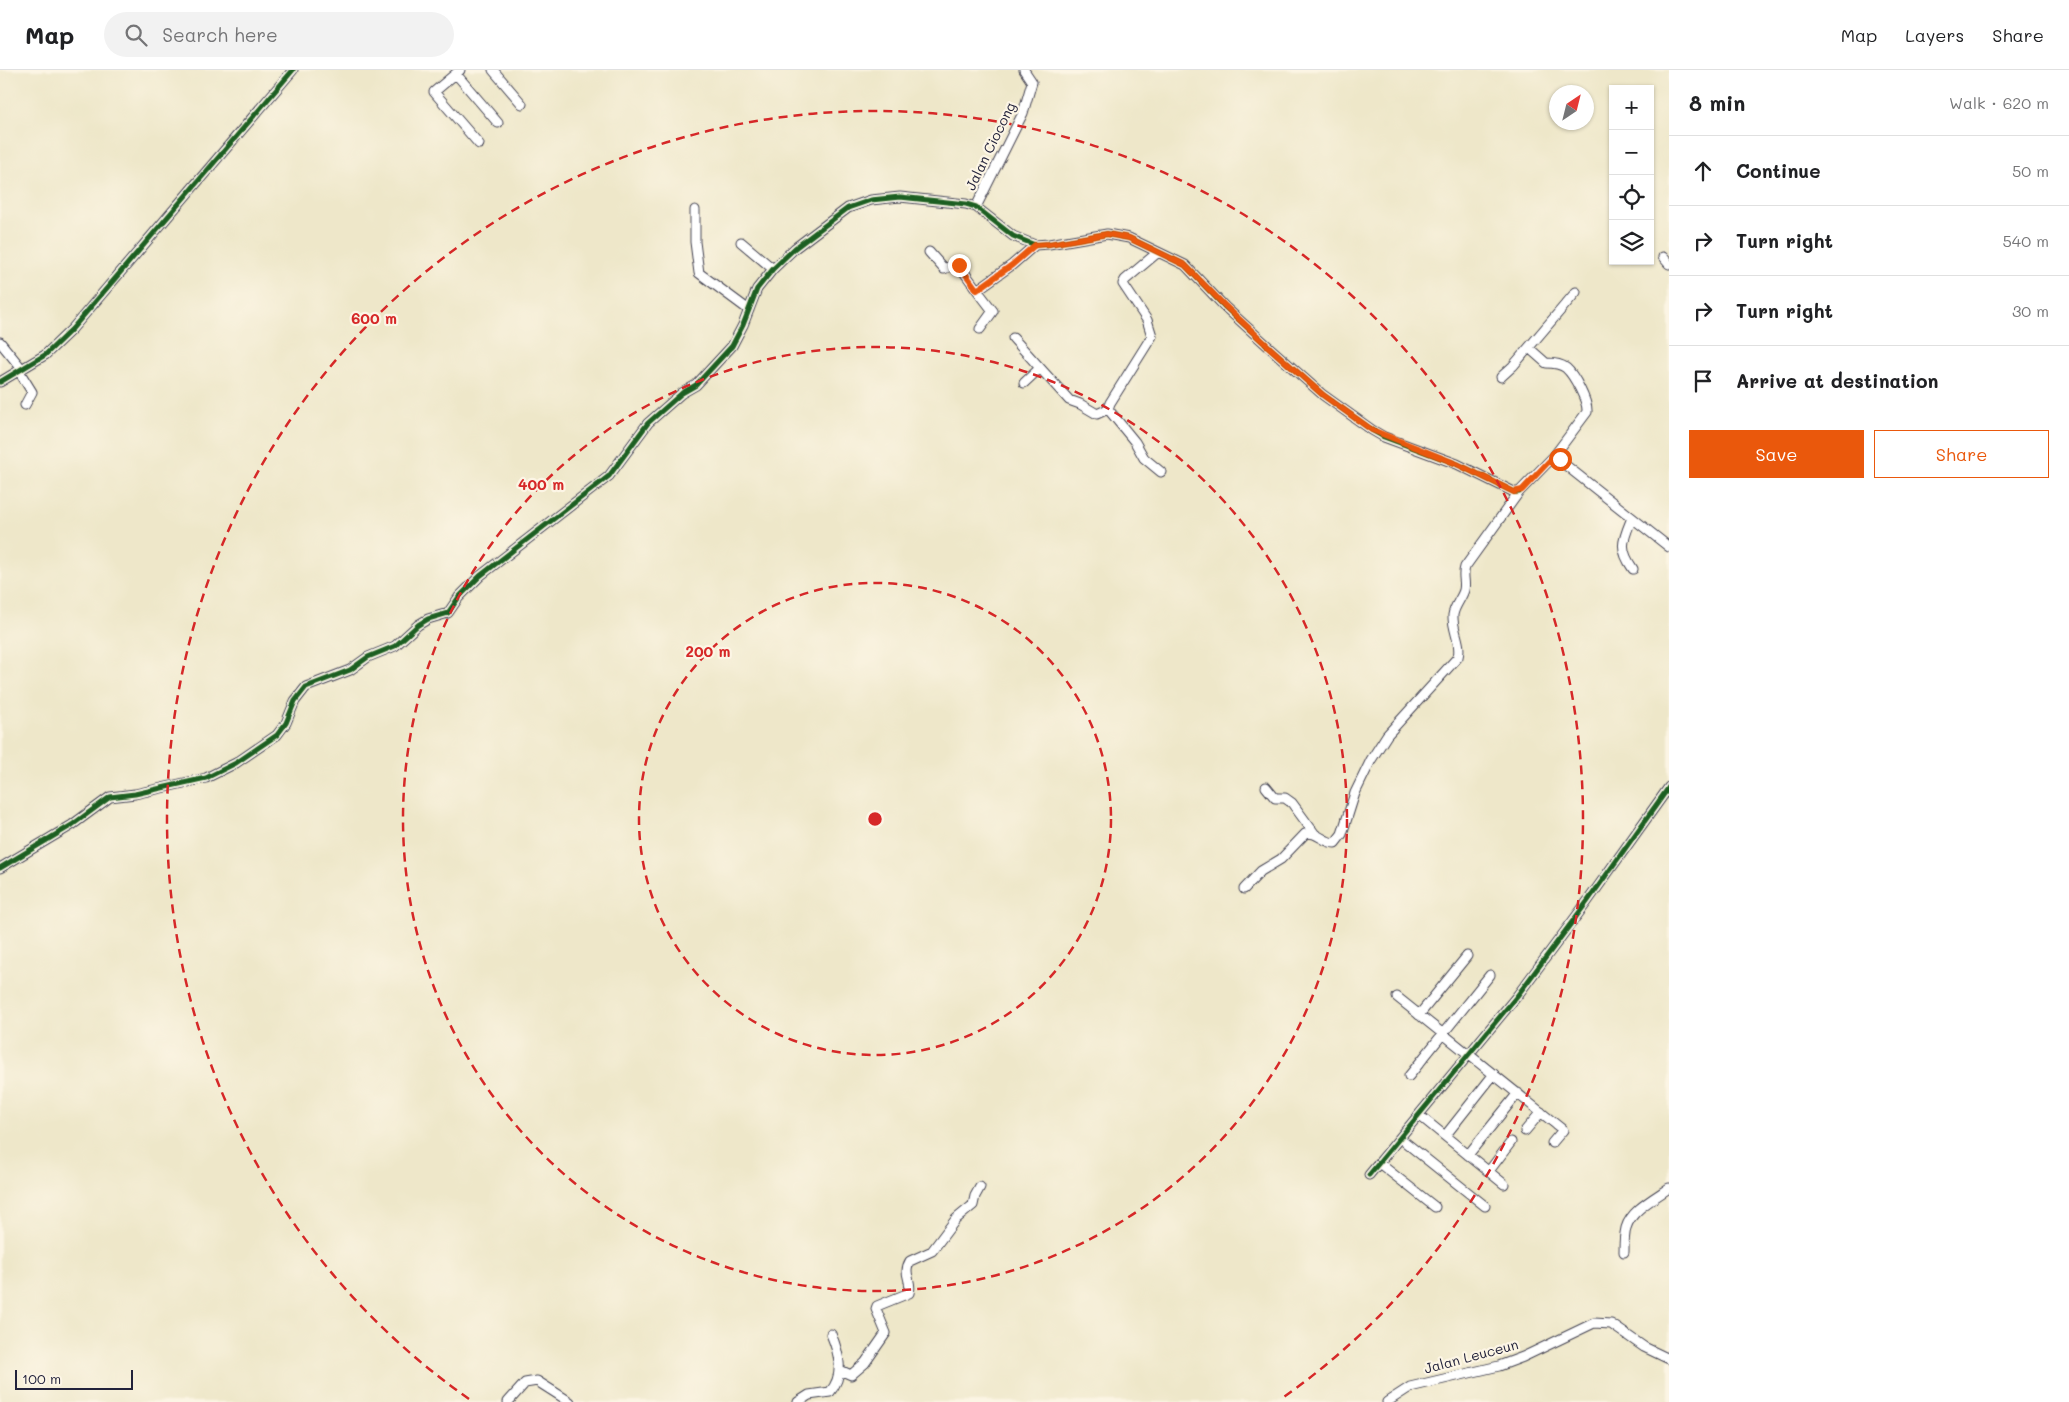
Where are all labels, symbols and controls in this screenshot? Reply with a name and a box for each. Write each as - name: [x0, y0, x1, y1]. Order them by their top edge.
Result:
- search box: [104, 12, 454, 57]
- text: Map: [25, 19, 74, 50]
- icon: search: [122, 21, 150, 49]
- text: Search here: [162, 22, 278, 47]
- text: Map: [1841, 23, 1877, 47]
- text: Layers: [1905, 23, 1964, 47]
- text: Share: [1992, 23, 2044, 47]
- north arrow: [1549, 85, 1594, 130]
- map controls: [1609, 85, 1654, 265]
- button: +: [1609, 85, 1654, 130]
- text: 8 min: [1689, 89, 1745, 116]
- text: Walk · 620 m: [1949, 92, 2049, 113]
- street label: Jalan Ciocong: [960, 99, 1020, 193]
- button: −: [1609, 130, 1654, 175]
- icon: ahead: [1689, 157, 1717, 185]
- text: Continue: [1736, 158, 1821, 183]
- text: 50 m: [2012, 160, 2049, 181]
- button: locate: [1609, 175, 1654, 220]
- button: layers: [1609, 220, 1654, 265]
- icon: right: [1689, 227, 1717, 255]
- text: Turn right: [1736, 228, 1833, 253]
- text: 540 m: [2003, 230, 2049, 251]
- route end: [948, 254, 971, 277]
- icon: right: [1689, 297, 1717, 325]
- text: Turn right: [1736, 298, 1833, 323]
- text: 30 m: [2012, 300, 2049, 321]
- text: 600 m: [351, 308, 397, 328]
- icon: arrive: [1689, 367, 1717, 395]
- text: Arrive at destination: [1736, 368, 1939, 393]
- button: Save: [1689, 430, 1864, 478]
- button: Share: [1874, 430, 2049, 478]
- route start: [1549, 448, 1572, 471]
- text: 400 m: [518, 474, 564, 494]
- text: 200 m: [686, 641, 731, 661]
- centre of rings: [866, 810, 884, 828]
- street label: Jalan Leuceun: [1422, 1334, 1520, 1378]
- scale bar: [15, 1367, 132, 1390]
- text: 100 m: [22, 1369, 61, 1388]

